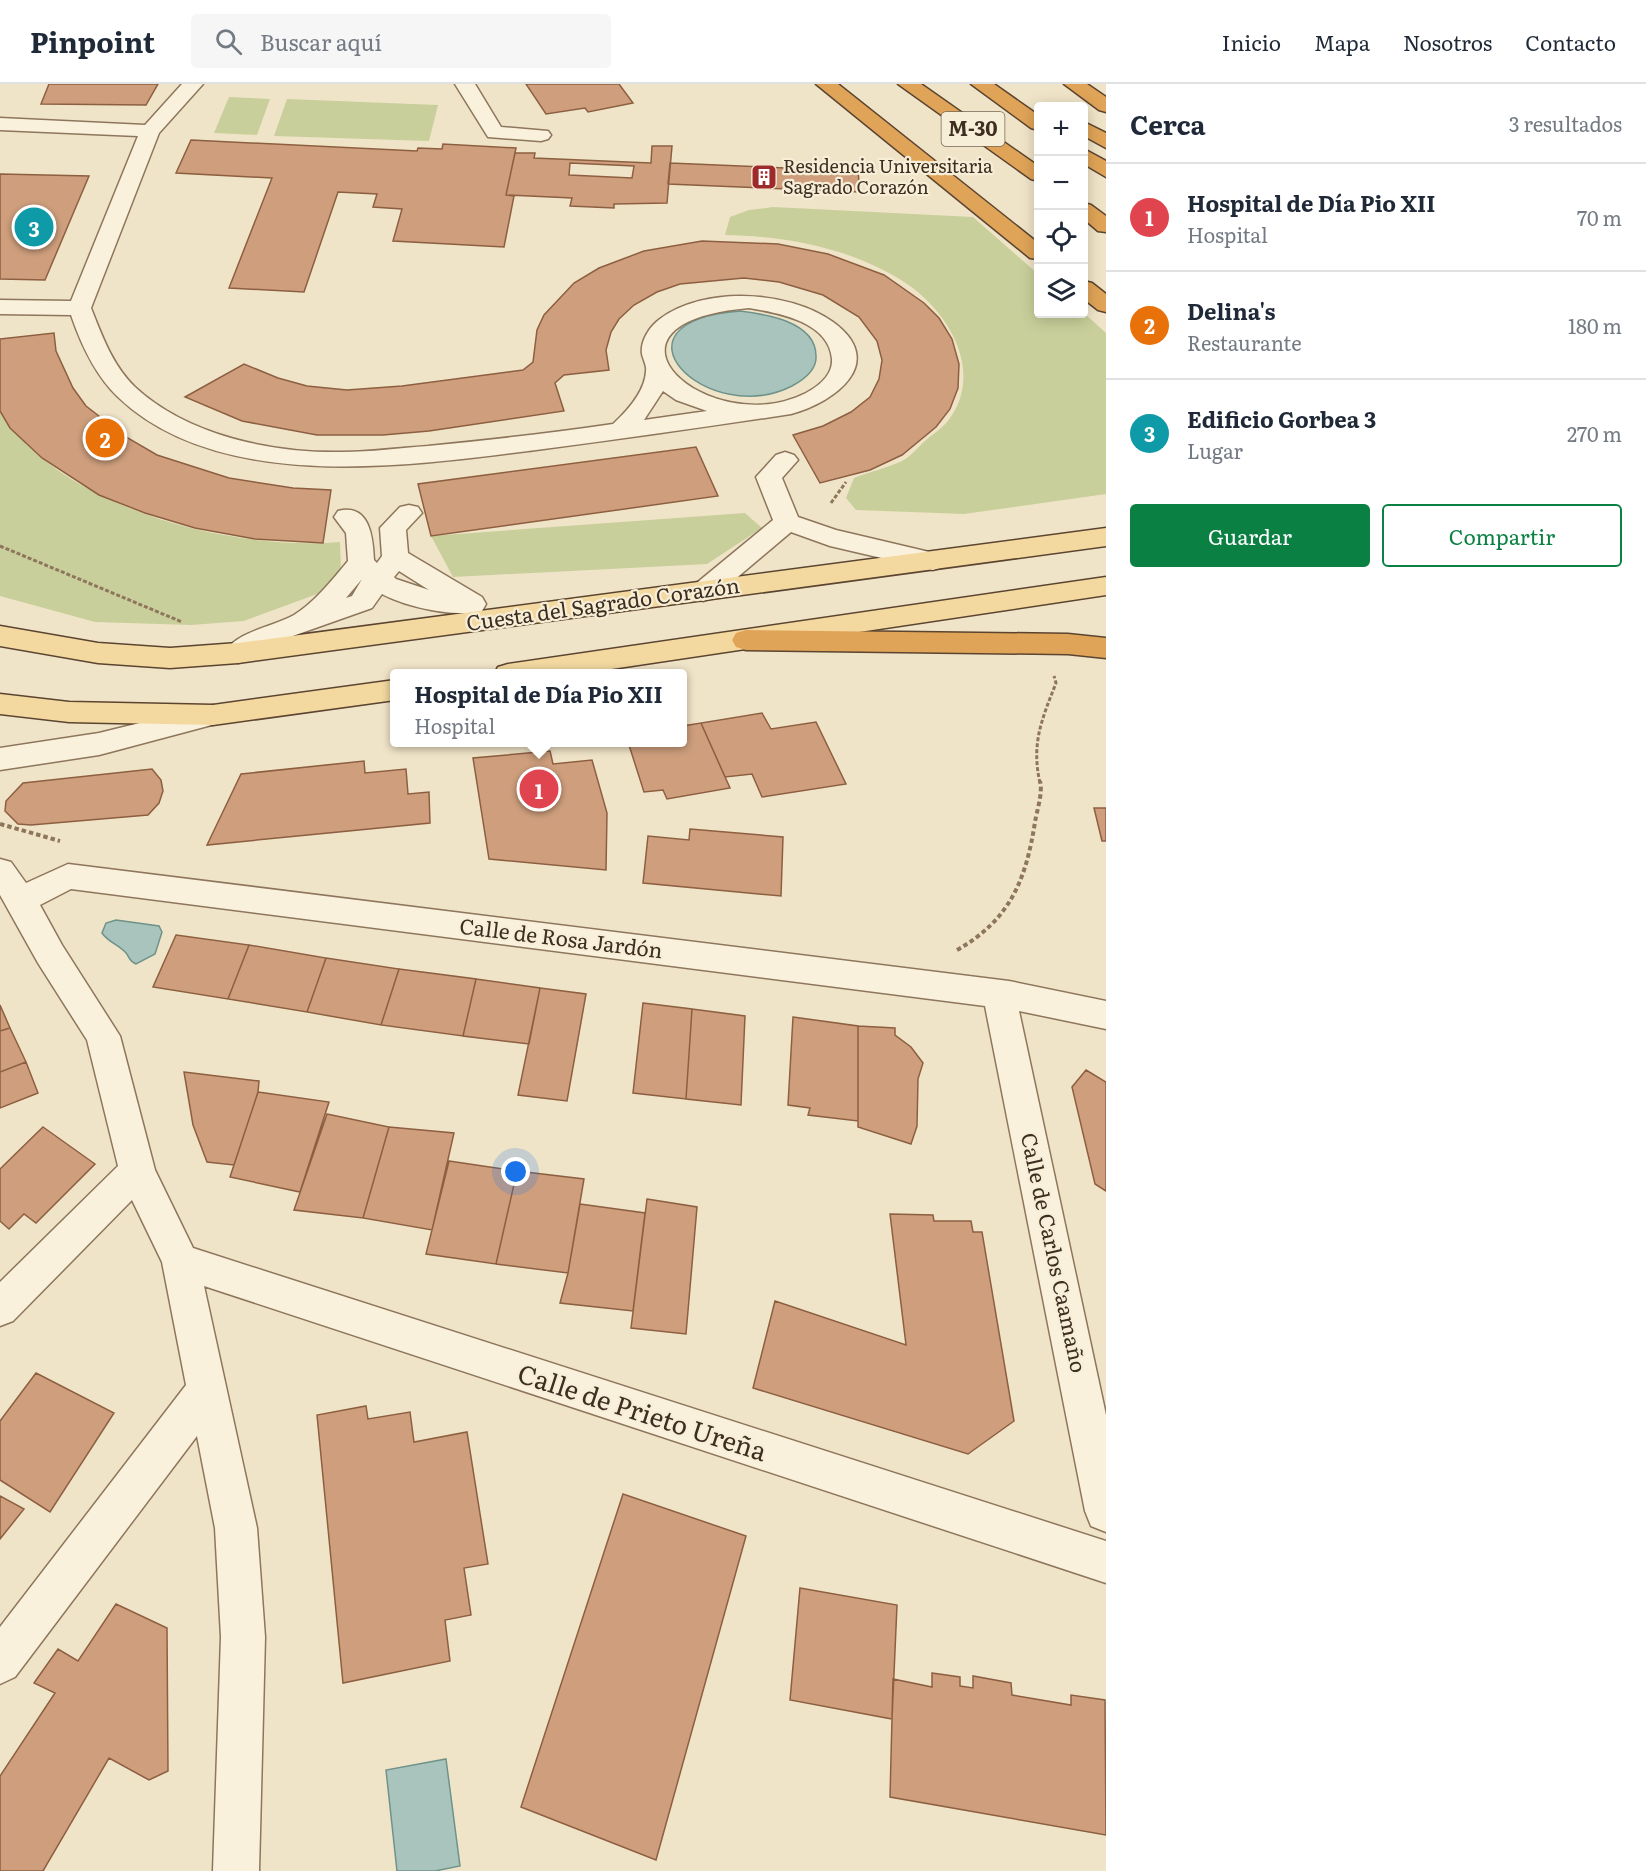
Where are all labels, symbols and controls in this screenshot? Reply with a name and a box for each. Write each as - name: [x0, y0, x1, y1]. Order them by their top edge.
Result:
- search box: [191, 14, 611, 68]
- text: Pinpoint: [30, 20, 155, 62]
- icon: search: [212, 25, 245, 58]
- text: Buscar aquí: [260, 25, 382, 58]
- text: Inicio: [1222, 26, 1281, 57]
- text: Mapa: [1314, 26, 1370, 57]
- text: Nosotros: [1403, 26, 1492, 57]
- text: Contacto: [1525, 26, 1616, 57]
- map controls: [1034, 102, 1088, 318]
- button: +: [1034, 102, 1088, 156]
- text: Cerca: [1130, 104, 1206, 143]
- text: 3 resultados: [1509, 108, 1622, 138]
- road number: M-30: [942, 112, 1004, 146]
- place label: Residencia Universitaria Sagrado Corazón: [783, 152, 993, 200]
- button: −: [1034, 156, 1088, 210]
- building icon: Residencia Universitaria Sagrado Corazón: [749, 162, 779, 192]
- text: Hospital de Día Pio XII: [1187, 186, 1435, 219]
- text: 1: [1145, 202, 1154, 232]
- text: 70 m: [1577, 202, 1622, 232]
- pin: 3: [15, 204, 54, 250]
- button: locate: [1034, 210, 1088, 264]
- text: Hospital: [1187, 219, 1268, 249]
- button: layers: [1034, 264, 1088, 318]
- text: Delina's: [1187, 294, 1275, 327]
- text: 2: [1144, 310, 1155, 340]
- text: 180 m: [1568, 310, 1622, 340]
- text: Restaurante: [1187, 327, 1302, 357]
- text: Edificio Gorbea 3: [1187, 402, 1376, 435]
- pin: 2: [86, 416, 124, 460]
- text: 3: [1144, 418, 1155, 448]
- text: 270 m: [1567, 418, 1622, 448]
- text: Lugar: [1187, 435, 1243, 465]
- button: Guardar: [1130, 504, 1370, 567]
- button: Compartir: [1382, 504, 1622, 567]
- street label: Cuesta del Sagrado Corazón: [464, 568, 741, 637]
- popup: [390, 669, 687, 747]
- text: Hospital de Día Pio XII: [414, 677, 663, 710]
- text: Hospital: [414, 710, 495, 740]
- pin: 1: [520, 766, 558, 812]
- street label: Calle de Rosa Jardón: [458, 909, 665, 964]
- street label: Calle de Carlos Caamaño: [1015, 1130, 1096, 1375]
- your location: [501, 1157, 530, 1186]
- street label: Calle de Prieto Ureña: [513, 1352, 772, 1469]

